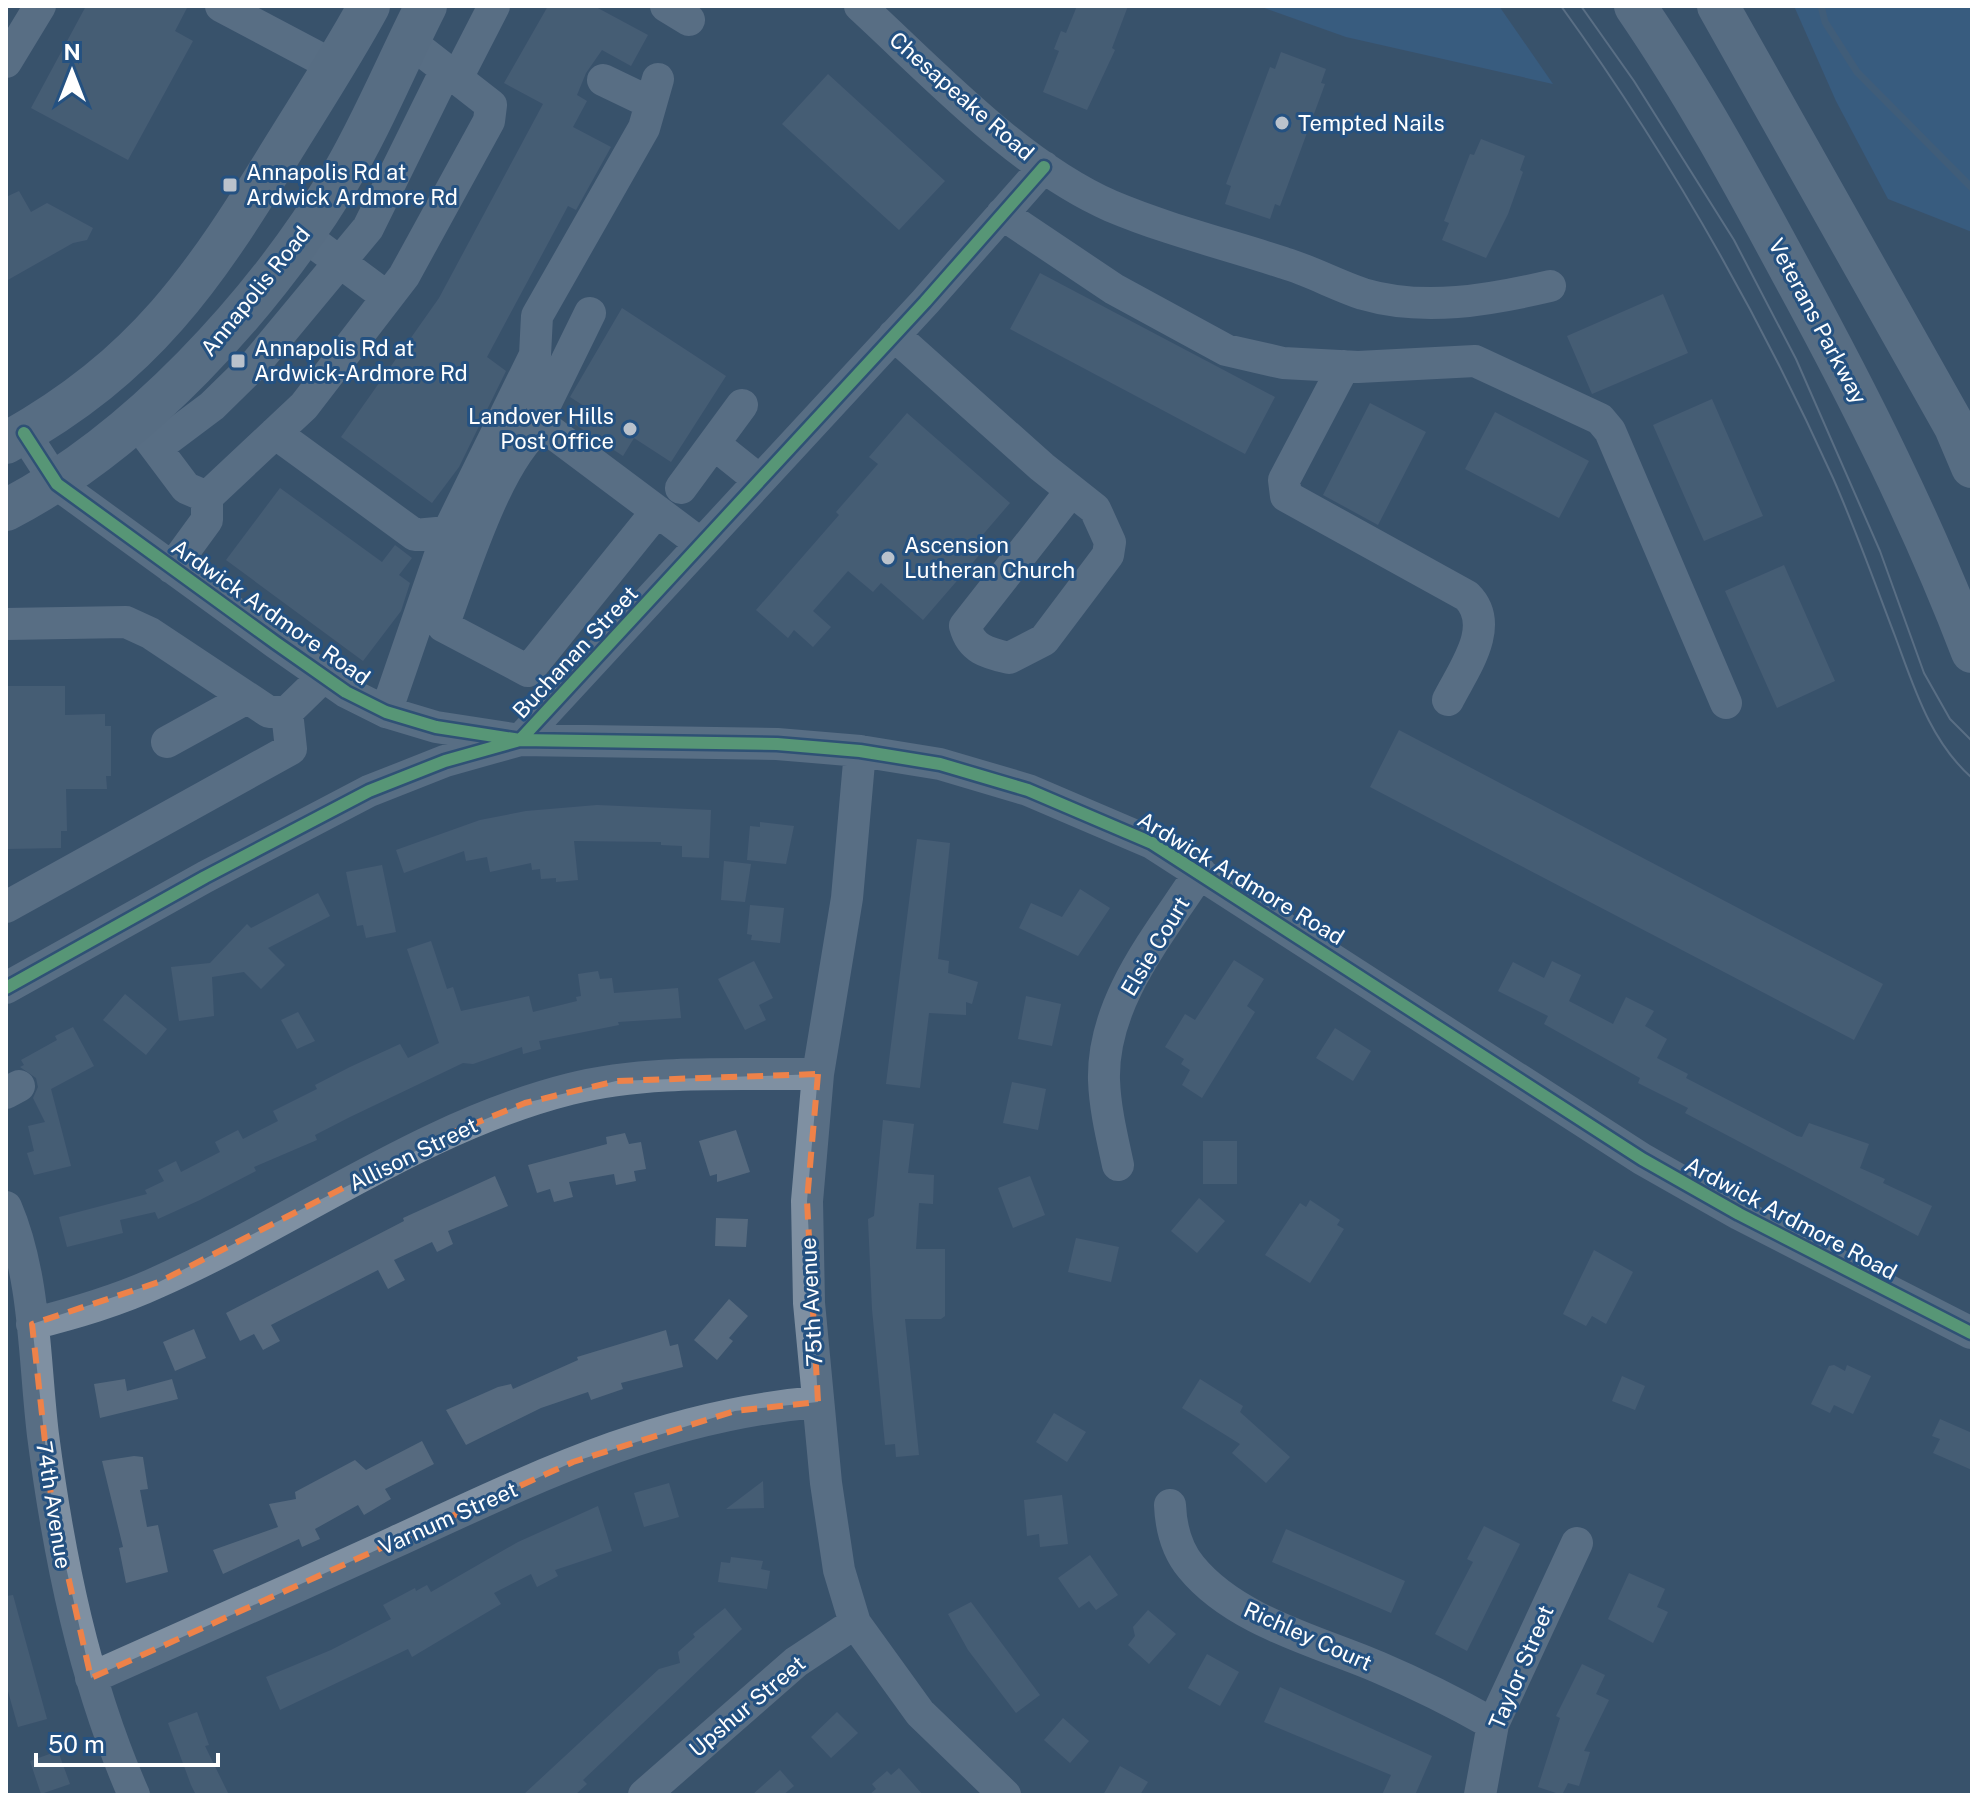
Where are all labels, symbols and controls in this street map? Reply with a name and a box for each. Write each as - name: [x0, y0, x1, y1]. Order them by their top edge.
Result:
- street label: Chesapeake Road: [885, 26, 1039, 166]
- north arrow: [32, 32, 112, 112]
- text: N: [63, 39, 81, 65]
- place label: Tempted Nails: [1298, 110, 1445, 136]
- marker: Tempted Nails: [1273, 114, 1291, 132]
- place label: Annapolis Rd at Ardwick Ardmore Rd: [246, 159, 458, 210]
- marker: Annapolis Rd at Ardwick Ardmore Rd: [221, 176, 239, 194]
- street label: Annapolis Road: [195, 221, 315, 361]
- street label: Veterans Parkway: [1763, 234, 1873, 408]
- place label: Annapolis Rd at Ardwick-Ardmore Rd: [254, 335, 468, 386]
- marker: Annapolis Rd at Ardwick-Ardmore Rd: [229, 352, 247, 370]
- place label: Landover Hills Post Office: [468, 403, 614, 454]
- marker: Landover Hills Post Office: [621, 420, 639, 438]
- place label: Ascension Lutheran Church: [904, 532, 1075, 583]
- street label: Ardwick Ardmore Road: [167, 534, 375, 690]
- marker: Ascension Lutheran Church: [879, 549, 897, 567]
- street label: Buchanan Street: [507, 581, 643, 723]
- street label: Ardwick Ardmore Road: [1133, 806, 1349, 950]
- street label: Elsie Court: [1115, 892, 1195, 1000]
- street label: Allison Street: [344, 1112, 482, 1196]
- street label: Ardwick Ardmore Road: [1681, 1151, 1901, 1285]
- street label: 75th Avenue: [795, 1237, 827, 1367]
- street label: 74th Avenue: [31, 1439, 77, 1571]
- street label: Varnum Street: [375, 1476, 521, 1560]
- street label: Richley Court: [1240, 1596, 1376, 1676]
- street label: Taylor Street: [1483, 1601, 1559, 1733]
- street label: Upshur Street: [684, 1650, 810, 1762]
- scale bar: [36, 1717, 218, 1767]
- text: 50 m: [48, 1730, 105, 1758]

